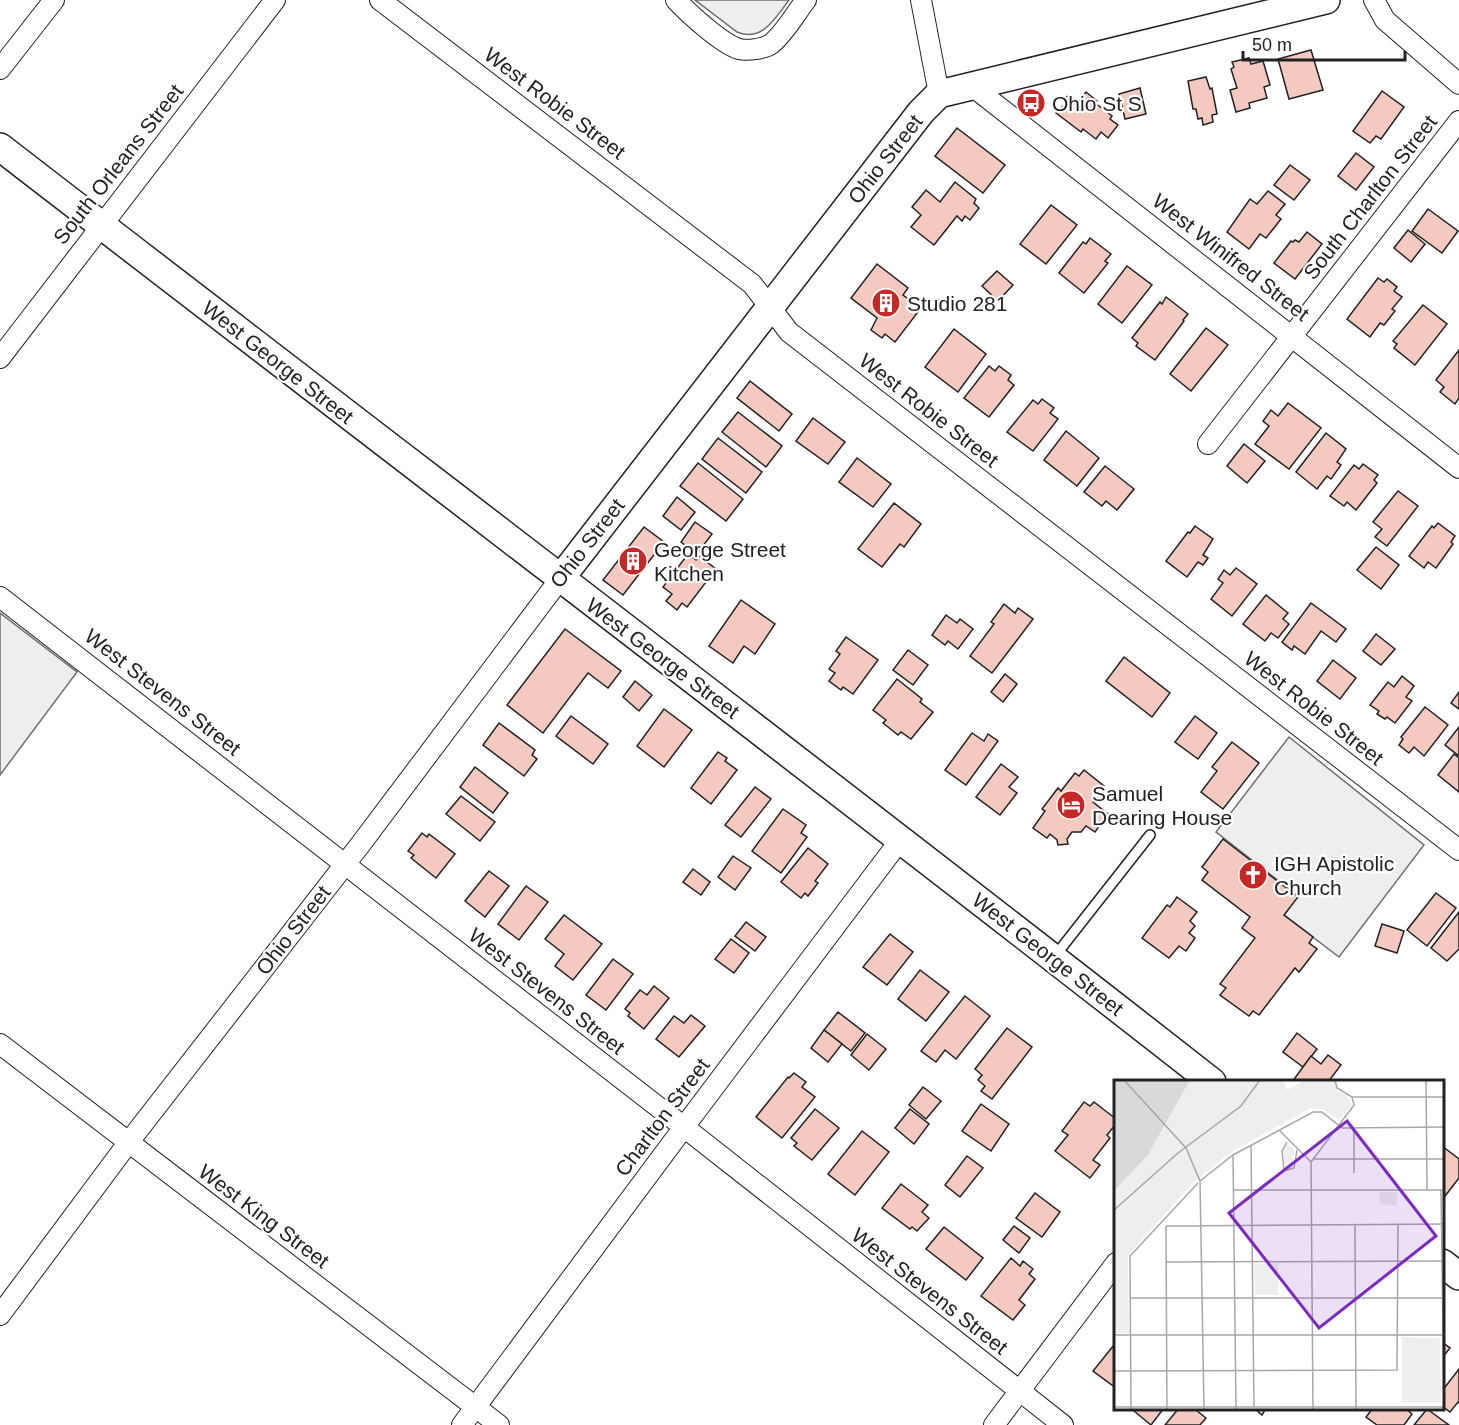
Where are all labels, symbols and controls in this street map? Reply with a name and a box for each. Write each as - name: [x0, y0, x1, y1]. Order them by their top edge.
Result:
- scale bar: [1243, 24, 1405, 62]
- text: 50 m: [1252, 35, 1292, 55]
- street label: West Robie Street: [480, 43, 630, 163]
- street label: South Orleans Street: [49, 80, 188, 248]
- bus stop icon: Ohio St S: [1015, 87, 1047, 119]
- place label: Ohio St S: [1052, 92, 1142, 115]
- street label: Ohio Street: [843, 110, 927, 208]
- street label: South Charlton Street: [1299, 110, 1441, 284]
- street label: West Winifred Street: [1148, 189, 1314, 325]
- building icon: Studio 281: [870, 287, 902, 319]
- place label: Studio 281: [907, 292, 1007, 315]
- street label: West George Street: [198, 296, 358, 428]
- street label: West Robie Street: [855, 349, 1003, 471]
- street label: Ohio Street: [545, 494, 629, 592]
- place label: George Street Kitchen: [654, 538, 786, 585]
- building icon: George Street Kitchen: [617, 545, 649, 577]
- street label: West George Street: [582, 593, 744, 723]
- street label: West Stevens Street: [81, 624, 245, 760]
- street label: West Robie Street: [1240, 647, 1388, 769]
- place label: Samuel Dearing House: [1092, 782, 1232, 829]
- hotel icon: Samuel Dearing House: [1055, 789, 1087, 821]
- place label: IGH Apistolic Church: [1274, 852, 1394, 899]
- church icon: IGH Apistolic Church: [1237, 859, 1269, 891]
- street label: Ohio Street: [251, 881, 335, 979]
- street label: West George Street: [968, 888, 1128, 1020]
- street label: West Stevens Street: [465, 923, 629, 1059]
- street label: Charlton Street: [610, 1054, 714, 1180]
- inset map: [1114, 1080, 1444, 1410]
- street label: West King Street: [194, 1160, 334, 1273]
- street label: West Stevens Street: [848, 1223, 1012, 1359]

